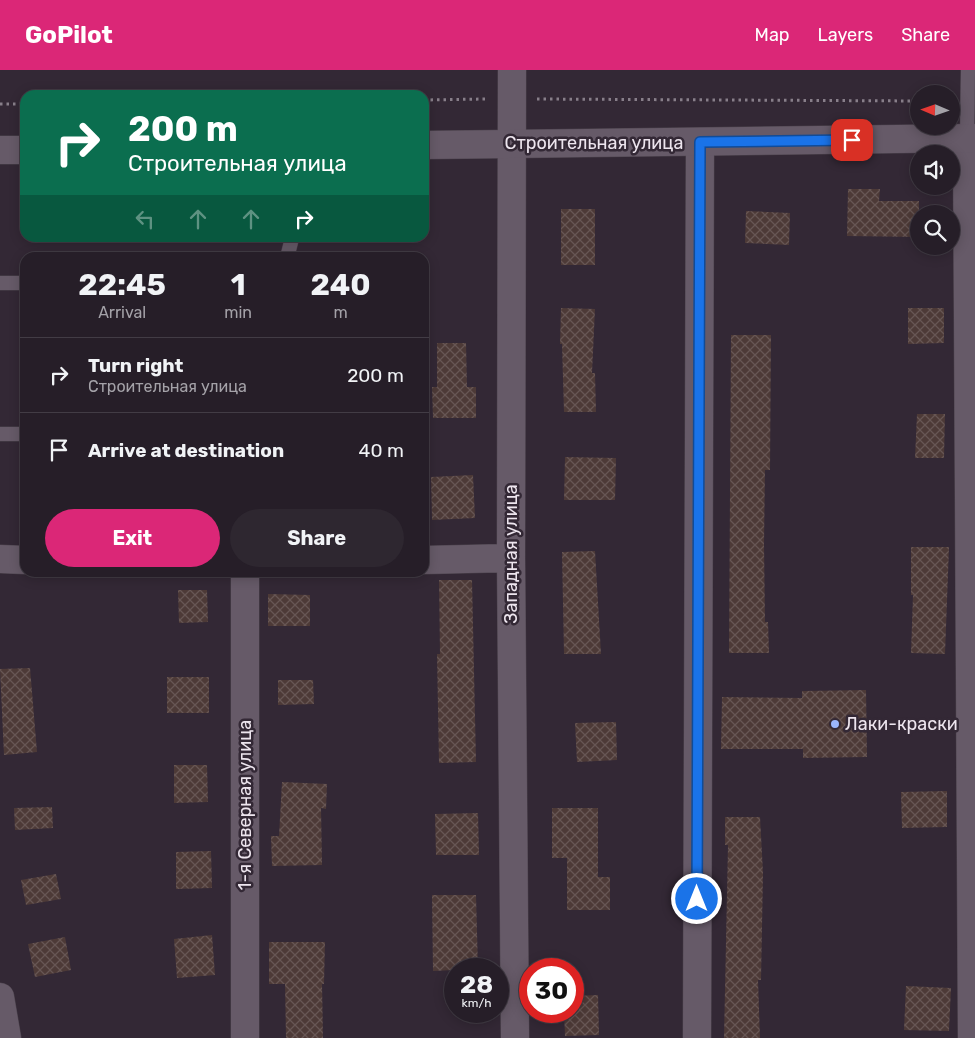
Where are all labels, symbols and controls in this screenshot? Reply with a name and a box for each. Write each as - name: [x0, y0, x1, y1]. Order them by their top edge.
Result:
- text: GoPilot: [25, 21, 113, 49]
- text: Map: [755, 24, 790, 46]
- text: Layers: [818, 24, 873, 46]
- text: Share: [901, 24, 950, 46]
- north arrow: [910, 85, 960, 135]
- map controls: [910, 85, 960, 255]
- text: 200 m: [128, 108, 238, 150]
- icon: right: [45, 110, 110, 175]
- pin: [831, 119, 873, 161]
- icon: arrive: [838, 126, 866, 154]
- street label: Строительная улица: [505, 132, 683, 154]
- button: sound: [910, 145, 960, 195]
- text: Строительная улица: [128, 150, 347, 177]
- icon: left: [131, 205, 159, 233]
- icon: ahead: [184, 205, 212, 233]
- icon: ahead: [237, 205, 265, 233]
- icon: right: [290, 205, 318, 233]
- button: search: [910, 205, 960, 255]
- text: 22:45: [78, 267, 166, 303]
- text: 1: [231, 267, 246, 303]
- text: 240: [310, 267, 371, 303]
- text: Arrival: [98, 303, 146, 322]
- text: min: [224, 303, 252, 322]
- text: m: [333, 303, 348, 322]
- text: Turn right: [88, 354, 183, 377]
- icon: right: [45, 361, 73, 389]
- text: 200 m: [347, 364, 404, 387]
- text: Строительная улица: [88, 377, 247, 396]
- icon: arrive: [45, 436, 73, 464]
- text: Arrive at destination: [88, 439, 284, 462]
- text: 40 m: [359, 439, 404, 462]
- street label: Западная улица: [500, 484, 522, 624]
- button: Exit: [45, 509, 220, 567]
- button: Share: [230, 509, 404, 567]
- place label: Лаки-краски: [845, 713, 958, 735]
- marker: Лаки-краски: [829, 718, 841, 730]
- street label: 1-я Северная улица: [234, 720, 256, 890]
- position arrow: [670, 872, 722, 924]
- speed limit sign: 30: [519, 958, 584, 1023]
- text: 28: [460, 970, 493, 999]
- text: km/h: [462, 996, 491, 1010]

